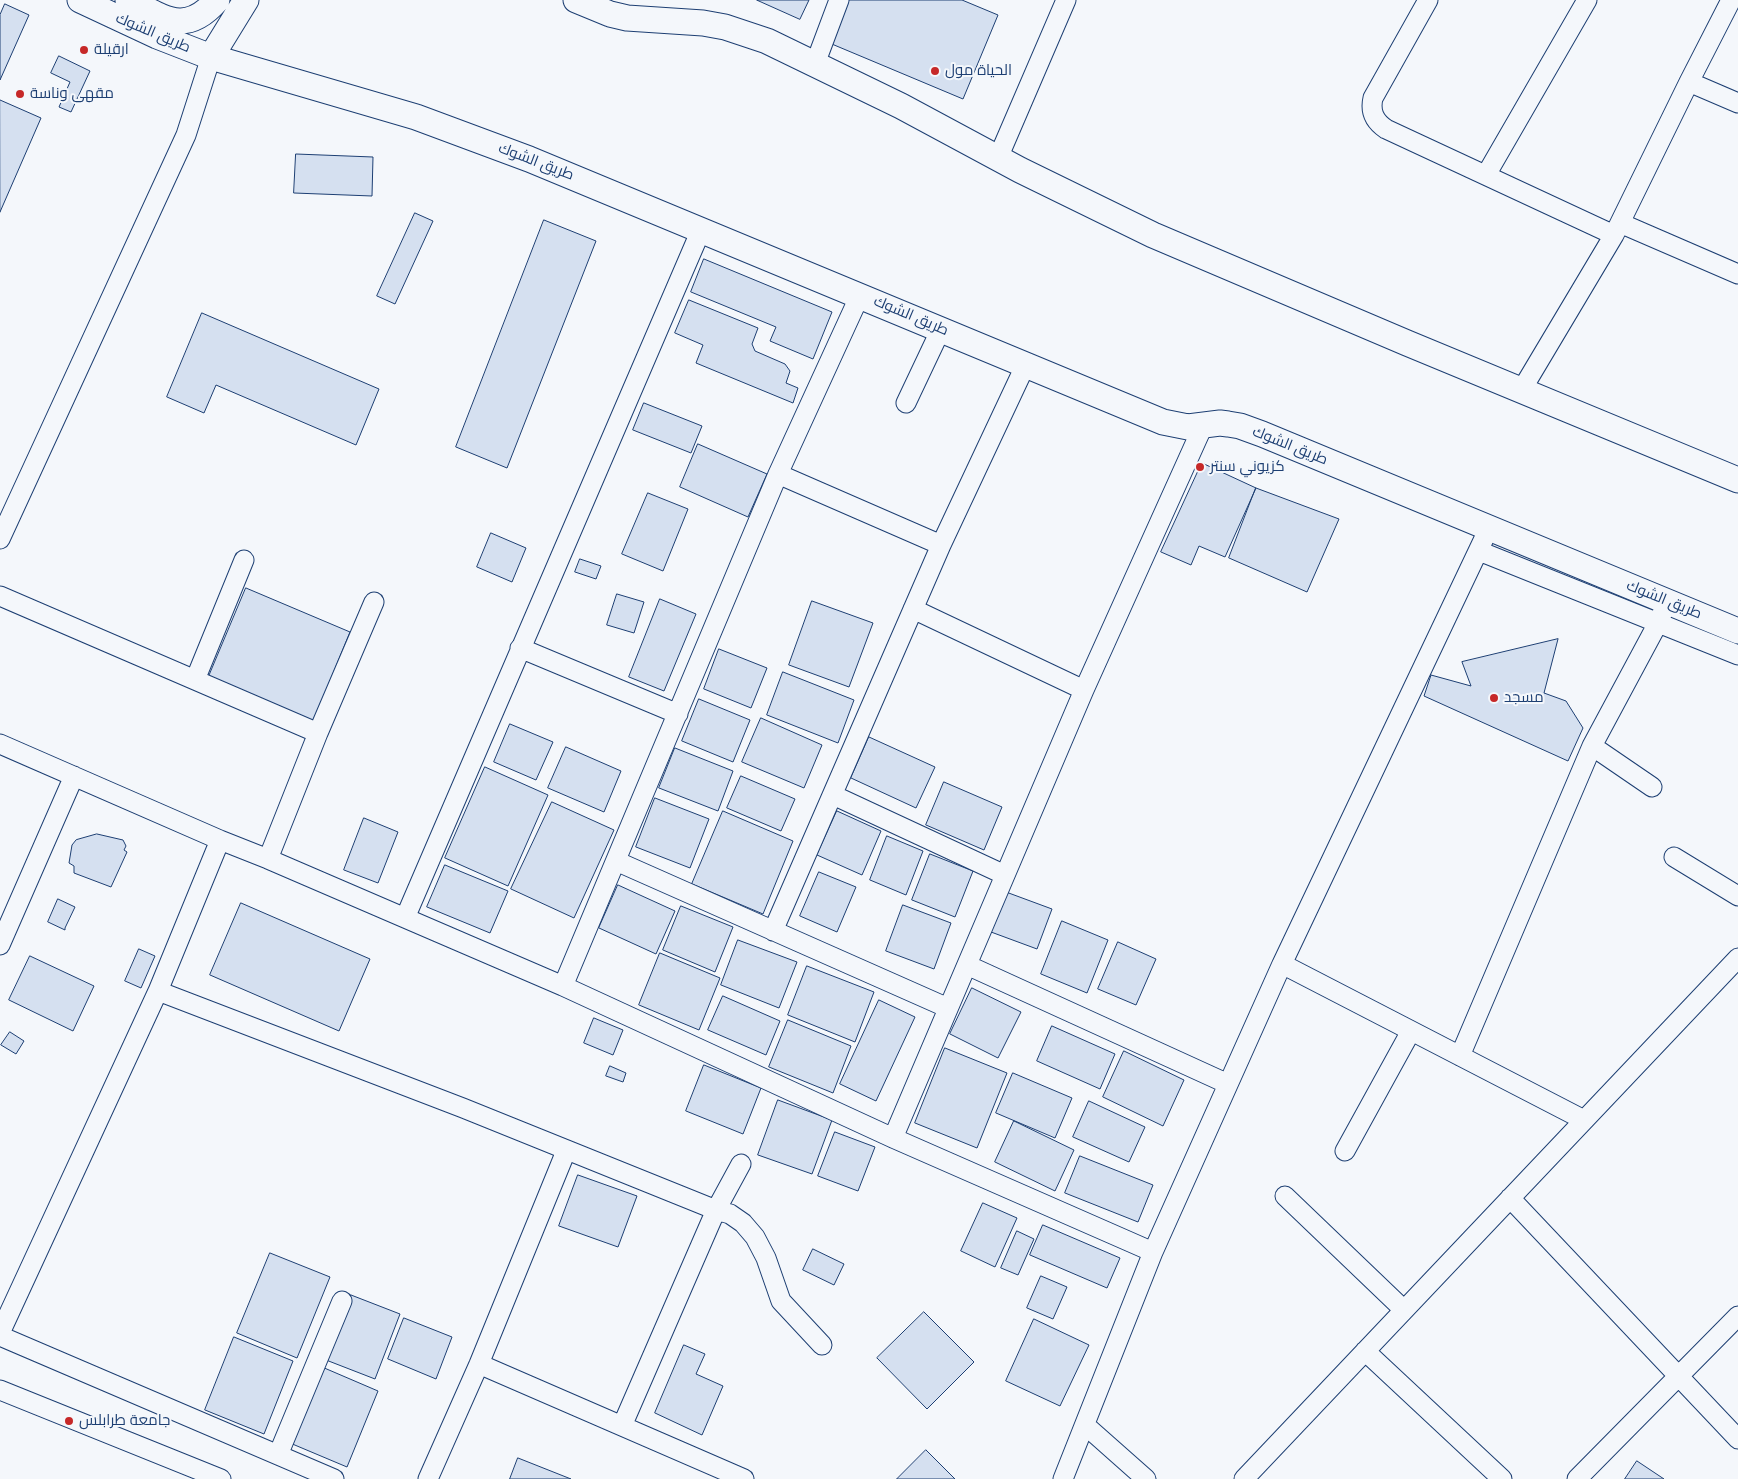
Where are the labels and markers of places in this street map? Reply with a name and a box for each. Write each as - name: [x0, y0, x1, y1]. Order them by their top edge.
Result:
- place label: ارقيلة: [94, 41, 129, 59]
- marker: ارقيلة: [78, 44, 90, 56]
- place label: الحياة مول: [945, 62, 1012, 80]
- marker: الحياة مول: [929, 65, 941, 77]
- place label: مقهى وناسة: [30, 85, 114, 103]
- marker: مقهى وناسة: [14, 88, 26, 100]
- place label: كزيوني سنتر: [1210, 458, 1285, 476]
- marker: كزيوني سنتر: [1194, 461, 1206, 473]
- place label: مسجد: [1504, 689, 1544, 707]
- marker: مسجد: [1488, 692, 1500, 704]
- place label: جامعة طرابلس: [79, 1412, 170, 1430]
- marker: جامعة طرابلس: [63, 1415, 75, 1427]

